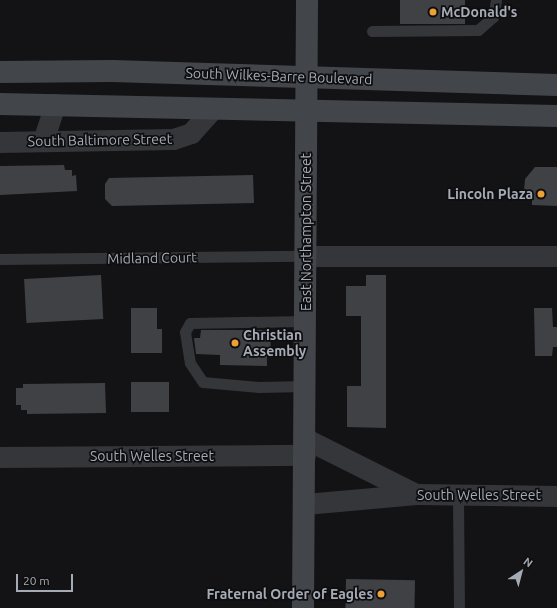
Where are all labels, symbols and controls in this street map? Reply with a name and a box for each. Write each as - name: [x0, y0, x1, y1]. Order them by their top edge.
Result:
- place label: McDonald's: [441, 4, 517, 20]
- marker: McDonald's: [428, 7, 438, 17]
- street label: South Wilkes-Barre Boulevard: [185, 64, 373, 88]
- street label: South Baltimore Street: [28, 130, 172, 150]
- street label: East Northampton Street: [298, 153, 314, 311]
- place label: Lincoln Plaza: [447, 186, 533, 202]
- marker: Lincoln Plaza: [536, 189, 546, 199]
- street label: Midland Court: [107, 249, 197, 267]
- place label: Christian Assembly: [243, 327, 306, 360]
- marker: Christian Assembly: [230, 338, 240, 348]
- street label: South Welles Street: [90, 448, 214, 464]
- street label: South Welles Street: [417, 487, 541, 503]
- north arrow: [501, 552, 541, 592]
- text: N: [521, 555, 535, 570]
- scale bar: [18, 566, 75, 592]
- text: 20 m: [23, 574, 50, 587]
- place label: Fraternal Order of Eagles: [207, 586, 373, 602]
- marker: Fraternal Order of Eagles: [376, 589, 386, 599]

